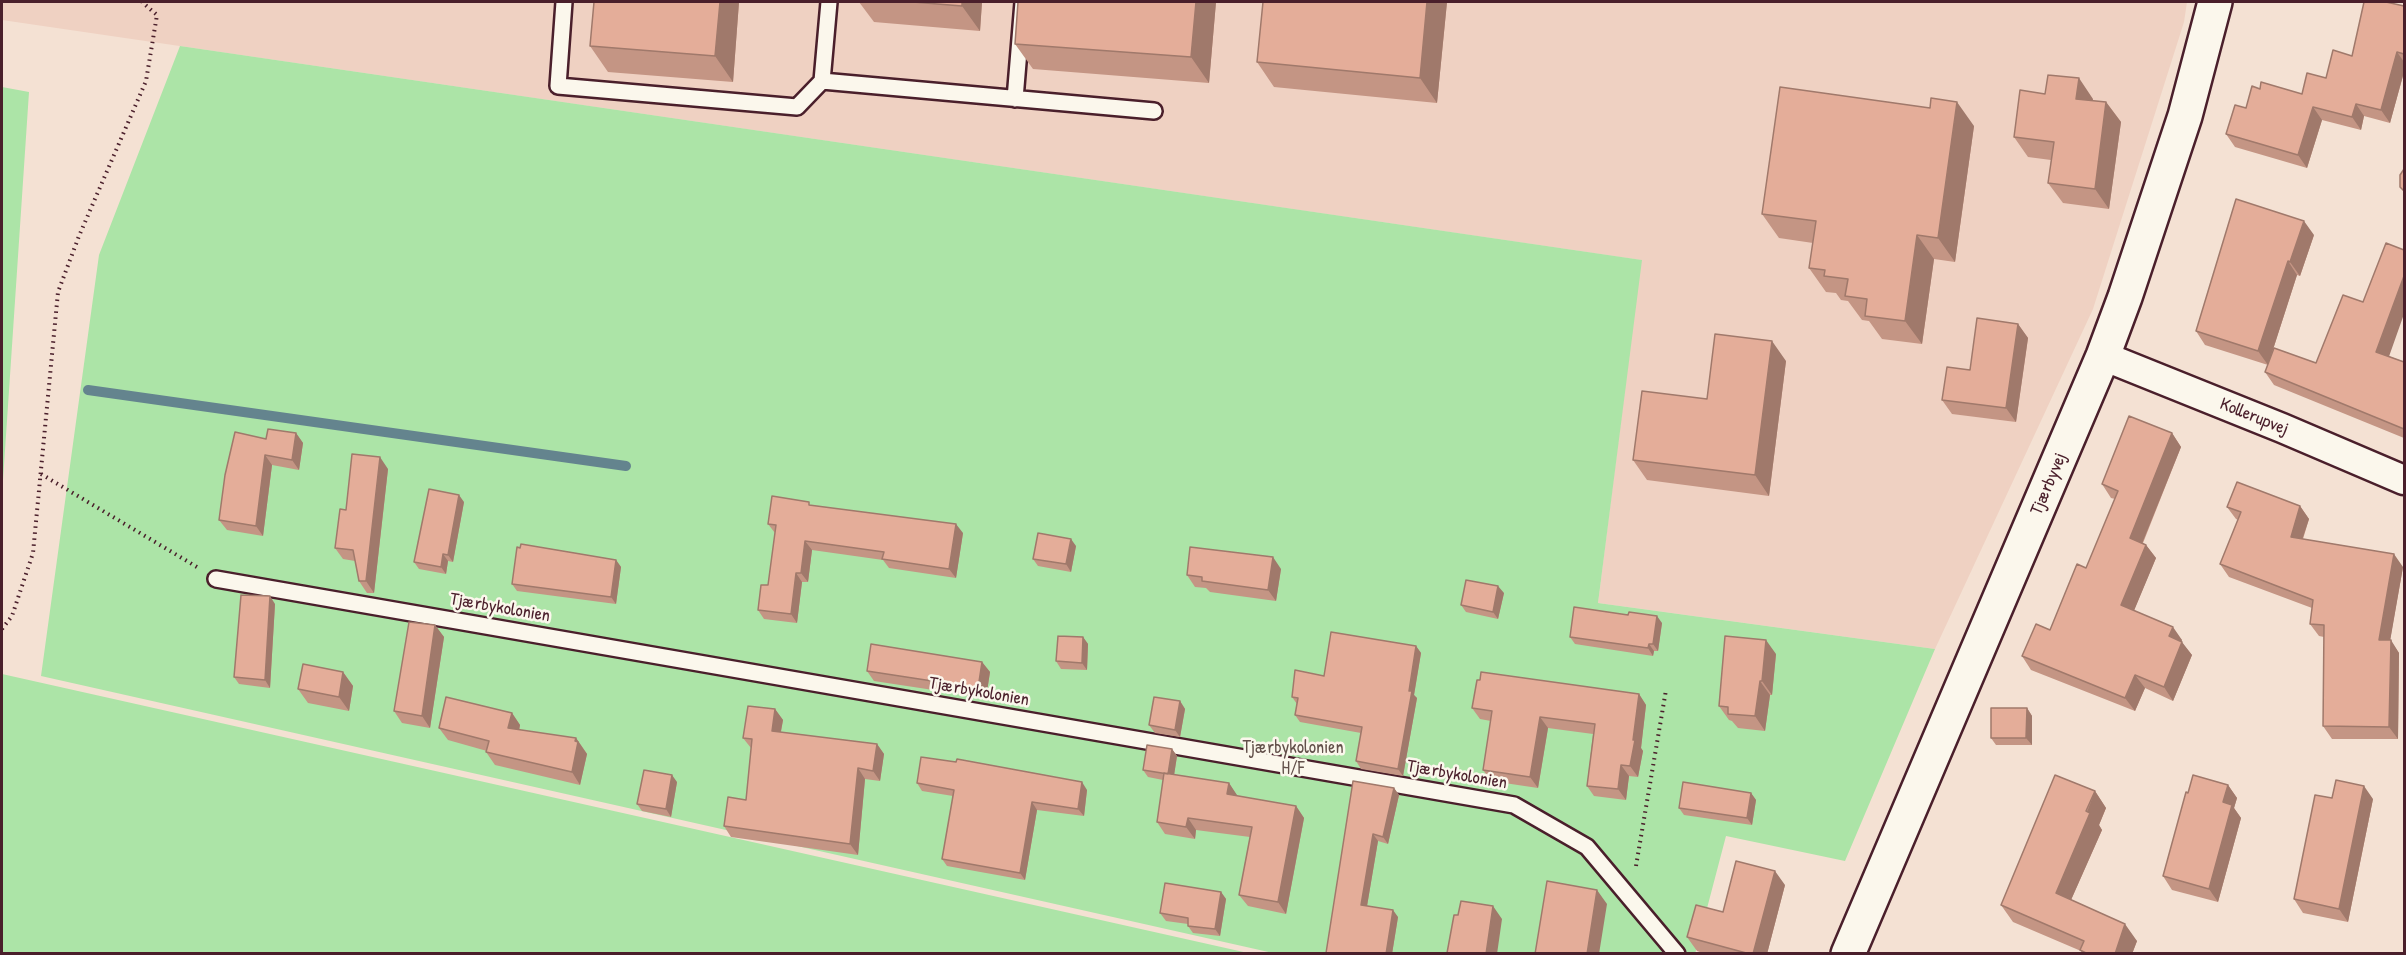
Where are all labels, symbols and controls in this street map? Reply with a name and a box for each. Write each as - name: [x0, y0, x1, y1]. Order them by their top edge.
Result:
- street label: Kollerupvej: [2217, 393, 2291, 441]
- street label: Tjærbyvej: [2026, 450, 2072, 518]
- street label: Tjærbykolonien: [448, 589, 552, 627]
- street label: Tjærbykolonien: [927, 673, 1031, 711]
- park label: Tjærbykolonien H/F: [1242, 737, 1344, 780]
- street label: Tjærbykolonien: [1405, 756, 1509, 794]

